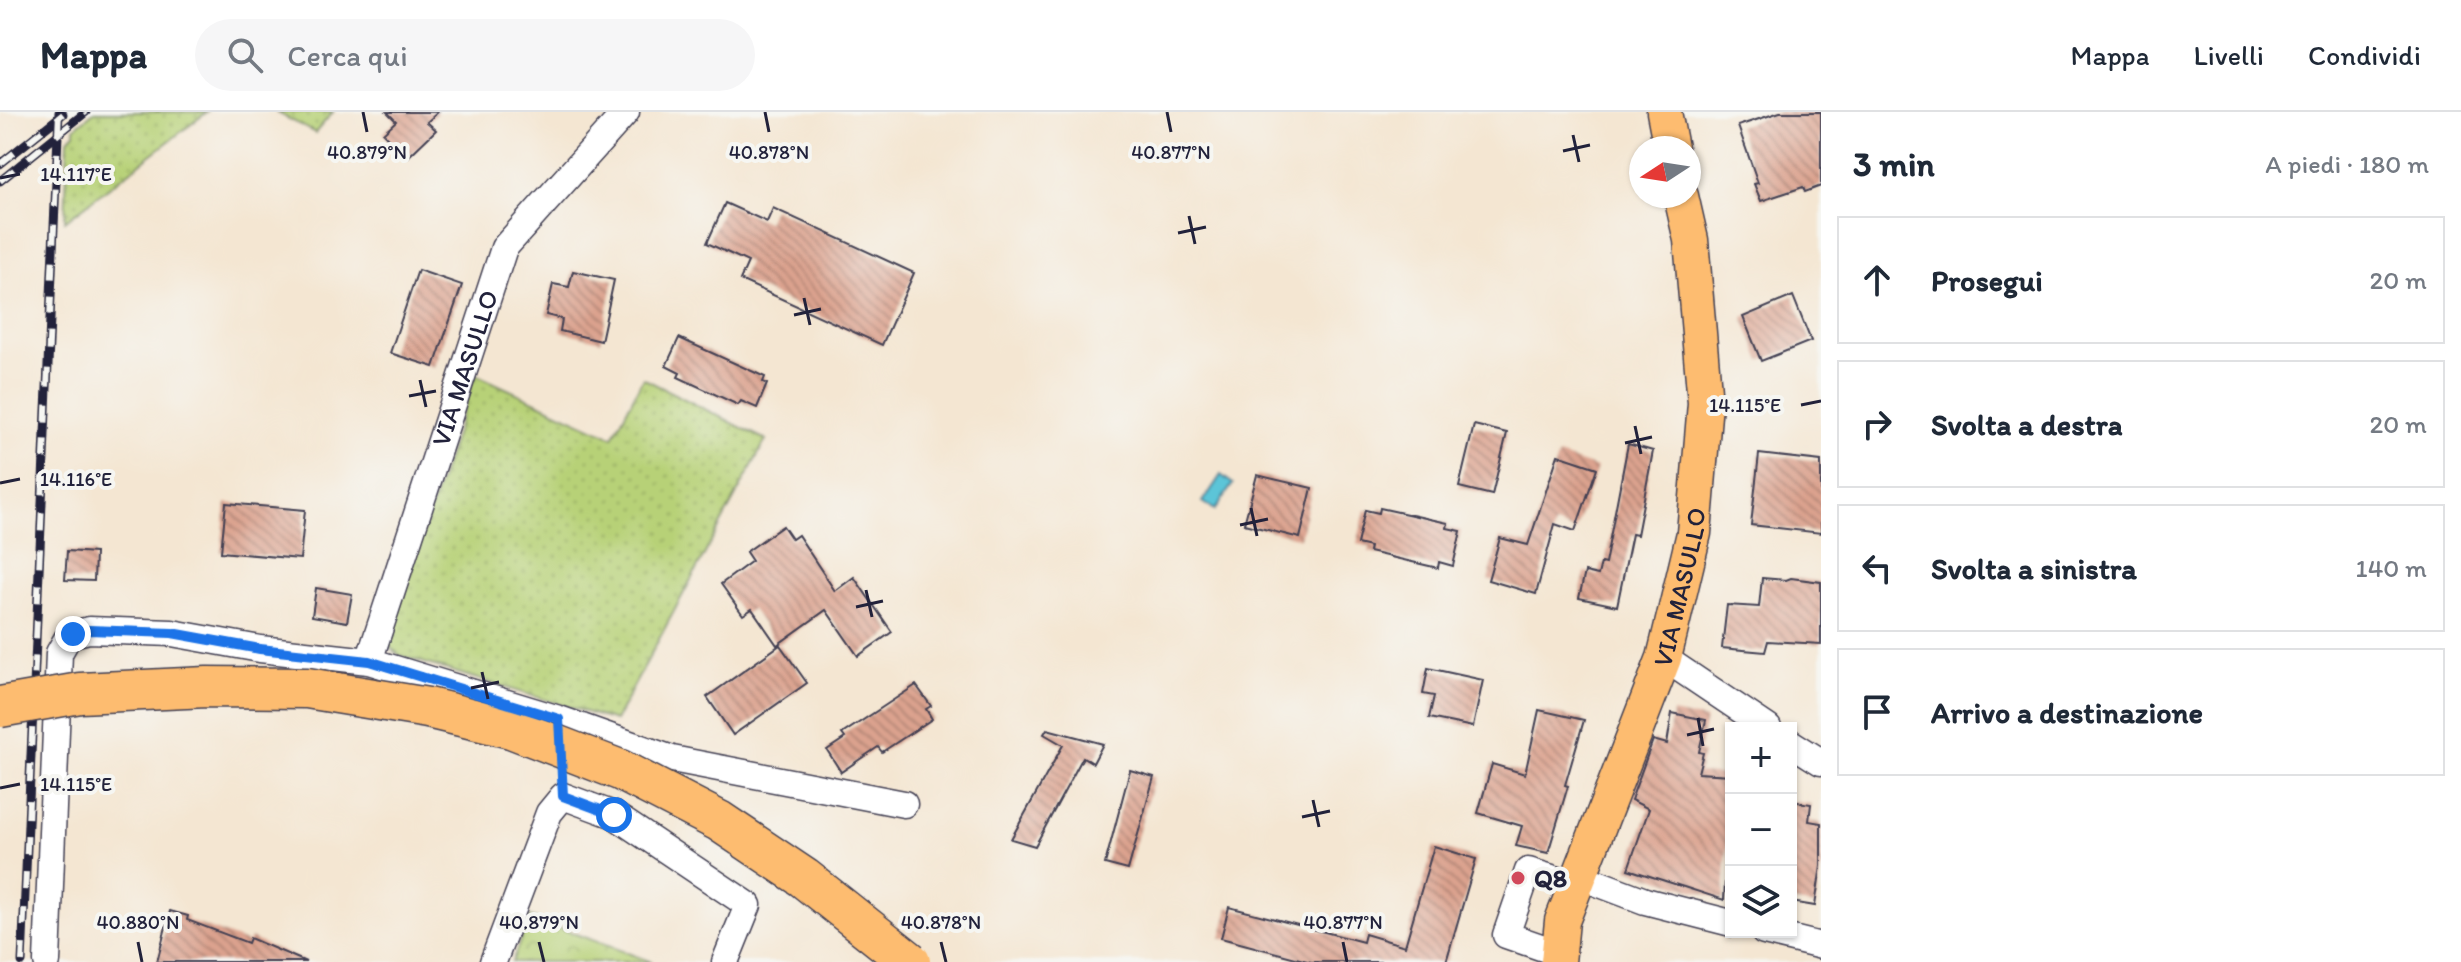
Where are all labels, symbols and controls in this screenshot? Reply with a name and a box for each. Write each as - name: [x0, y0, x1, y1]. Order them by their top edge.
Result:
- search box: [195, 19, 755, 91]
- text: Mappa: [40, 32, 147, 78]
- icon: search: [223, 33, 267, 77]
- text: Cerca qui: [287, 37, 408, 74]
- text: Mappa: [2070, 38, 2149, 72]
- text: Livelli: [2193, 38, 2264, 72]
- text: Condividi: [2308, 38, 2421, 72]
- north arrow: [1629, 136, 1701, 208]
- text: 40.879°N: [327, 140, 407, 164]
- text: 40.878°N: [729, 140, 809, 164]
- text: 40.877°N: [1131, 140, 1211, 164]
- text: 3 min: [1853, 144, 1935, 185]
- text: A piedi · 180 m: [2265, 148, 2429, 180]
- text: 14.117°E: [40, 162, 112, 186]
- icon: ahead: [1855, 258, 1899, 302]
- text: Prosegui: [1931, 262, 2043, 299]
- text: 20 m: [2370, 264, 2427, 296]
- street label: VIA MASULLO: [424, 286, 505, 450]
- text: 14.115°E: [1709, 393, 1781, 417]
- icon: right: [1855, 402, 1899, 446]
- text: Svolta a destra: [1931, 406, 2122, 443]
- text: 20 m: [2370, 408, 2427, 440]
- text: 14.116°E: [40, 467, 112, 491]
- street label: VIA MASULLO: [1646, 507, 1712, 672]
- icon: left: [1855, 546, 1899, 590]
- text: Svolta a sinistra: [1931, 550, 2137, 587]
- text: 140 m: [2356, 552, 2427, 584]
- route end: [55, 616, 91, 652]
- icon: arrive: [1855, 690, 1899, 734]
- text: Arrivo a destinazione: [1931, 694, 2203, 731]
- map controls: [1725, 722, 1797, 938]
- button: +: [1725, 722, 1797, 794]
- text: 14.115°E: [40, 772, 112, 796]
- button: −: [1725, 794, 1797, 866]
- route start: [596, 797, 632, 833]
- place label: Q8: [1534, 862, 1567, 894]
- button: layers: [1725, 866, 1797, 938]
- marker: Q8: [1509, 869, 1527, 887]
- text: 40.880°N: [97, 910, 179, 934]
- text: 40.879°N: [499, 910, 579, 934]
- text: 40.878°N: [901, 910, 981, 934]
- text: 40.877°N: [1303, 910, 1383, 934]

